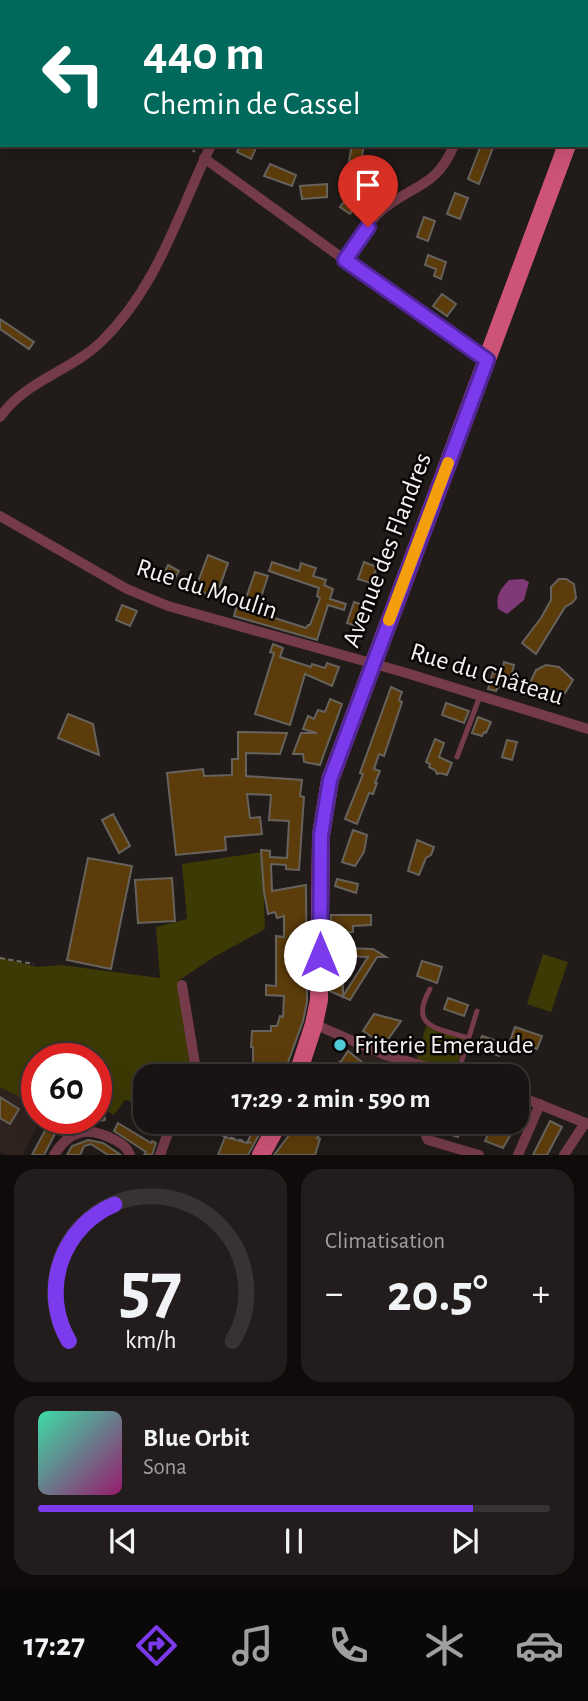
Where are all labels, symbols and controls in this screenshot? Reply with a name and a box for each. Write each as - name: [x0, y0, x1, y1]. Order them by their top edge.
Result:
- icon: left: [28, 28, 119, 119]
- text: 440 m: [143, 30, 265, 79]
- text: Chemin de Cassel: [143, 88, 361, 120]
- pin: [338, 155, 398, 227]
- icon: arrive: [349, 166, 387, 204]
- street label: Avenue des Flandres: [338, 449, 436, 651]
- street label: Rue du Moulin: [133, 554, 281, 624]
- street label: Rue du Château: [407, 638, 567, 710]
- position arrow: [283, 918, 357, 992]
- place label: Friterie Emeraude: [354, 1032, 534, 1058]
- marker: Friterie Emeraude: [332, 1037, 348, 1053]
- speed limit sign: 60: [21, 1043, 112, 1134]
- text: 17:29 · 2 min · 590 m: [232, 1086, 430, 1112]
- text: Climatisation: [325, 1230, 445, 1253]
- text: 57: [119, 1254, 182, 1327]
- text: 20.5°: [387, 1268, 488, 1320]
- text: −: [325, 1275, 343, 1313]
- text: +: [532, 1275, 550, 1313]
- text: km/h: [125, 1328, 176, 1353]
- text: Blue Orbit: [143, 1425, 249, 1451]
- text: Sona: [143, 1456, 187, 1479]
- icon: previous: [104, 1522, 142, 1560]
- icon: pause: [275, 1522, 313, 1560]
- icon: next: [446, 1522, 484, 1560]
- icon: directions: [132, 1621, 181, 1670]
- icon: music: [228, 1621, 277, 1670]
- icon: phone: [324, 1621, 373, 1670]
- icon: climate: [420, 1621, 469, 1670]
- icon: car: [515, 1621, 564, 1670]
- text: 17:27: [23, 1629, 85, 1661]

